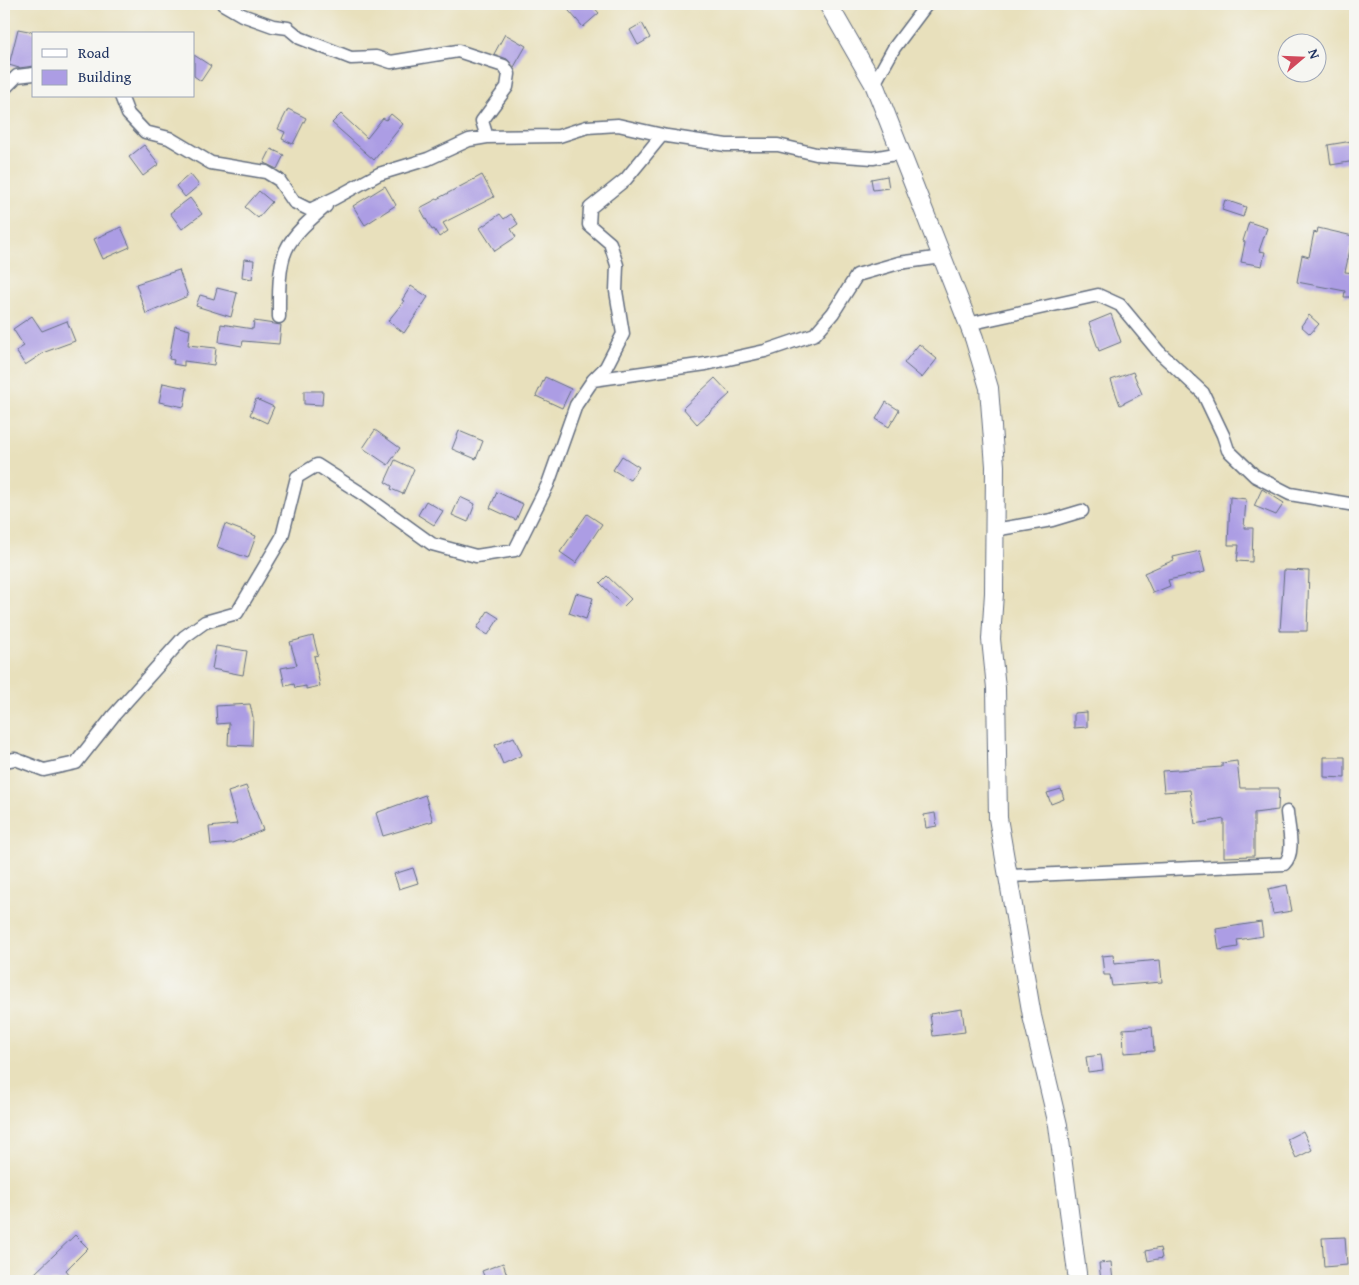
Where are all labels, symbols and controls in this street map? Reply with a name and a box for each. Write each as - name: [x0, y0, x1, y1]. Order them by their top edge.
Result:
- legend: [32, 32, 195, 98]
- north arrow: [1276, 32, 1326, 82]
- text: Road: [78, 42, 109, 63]
- text: N: [1303, 46, 1325, 62]
- text: Building: [78, 66, 132, 87]

